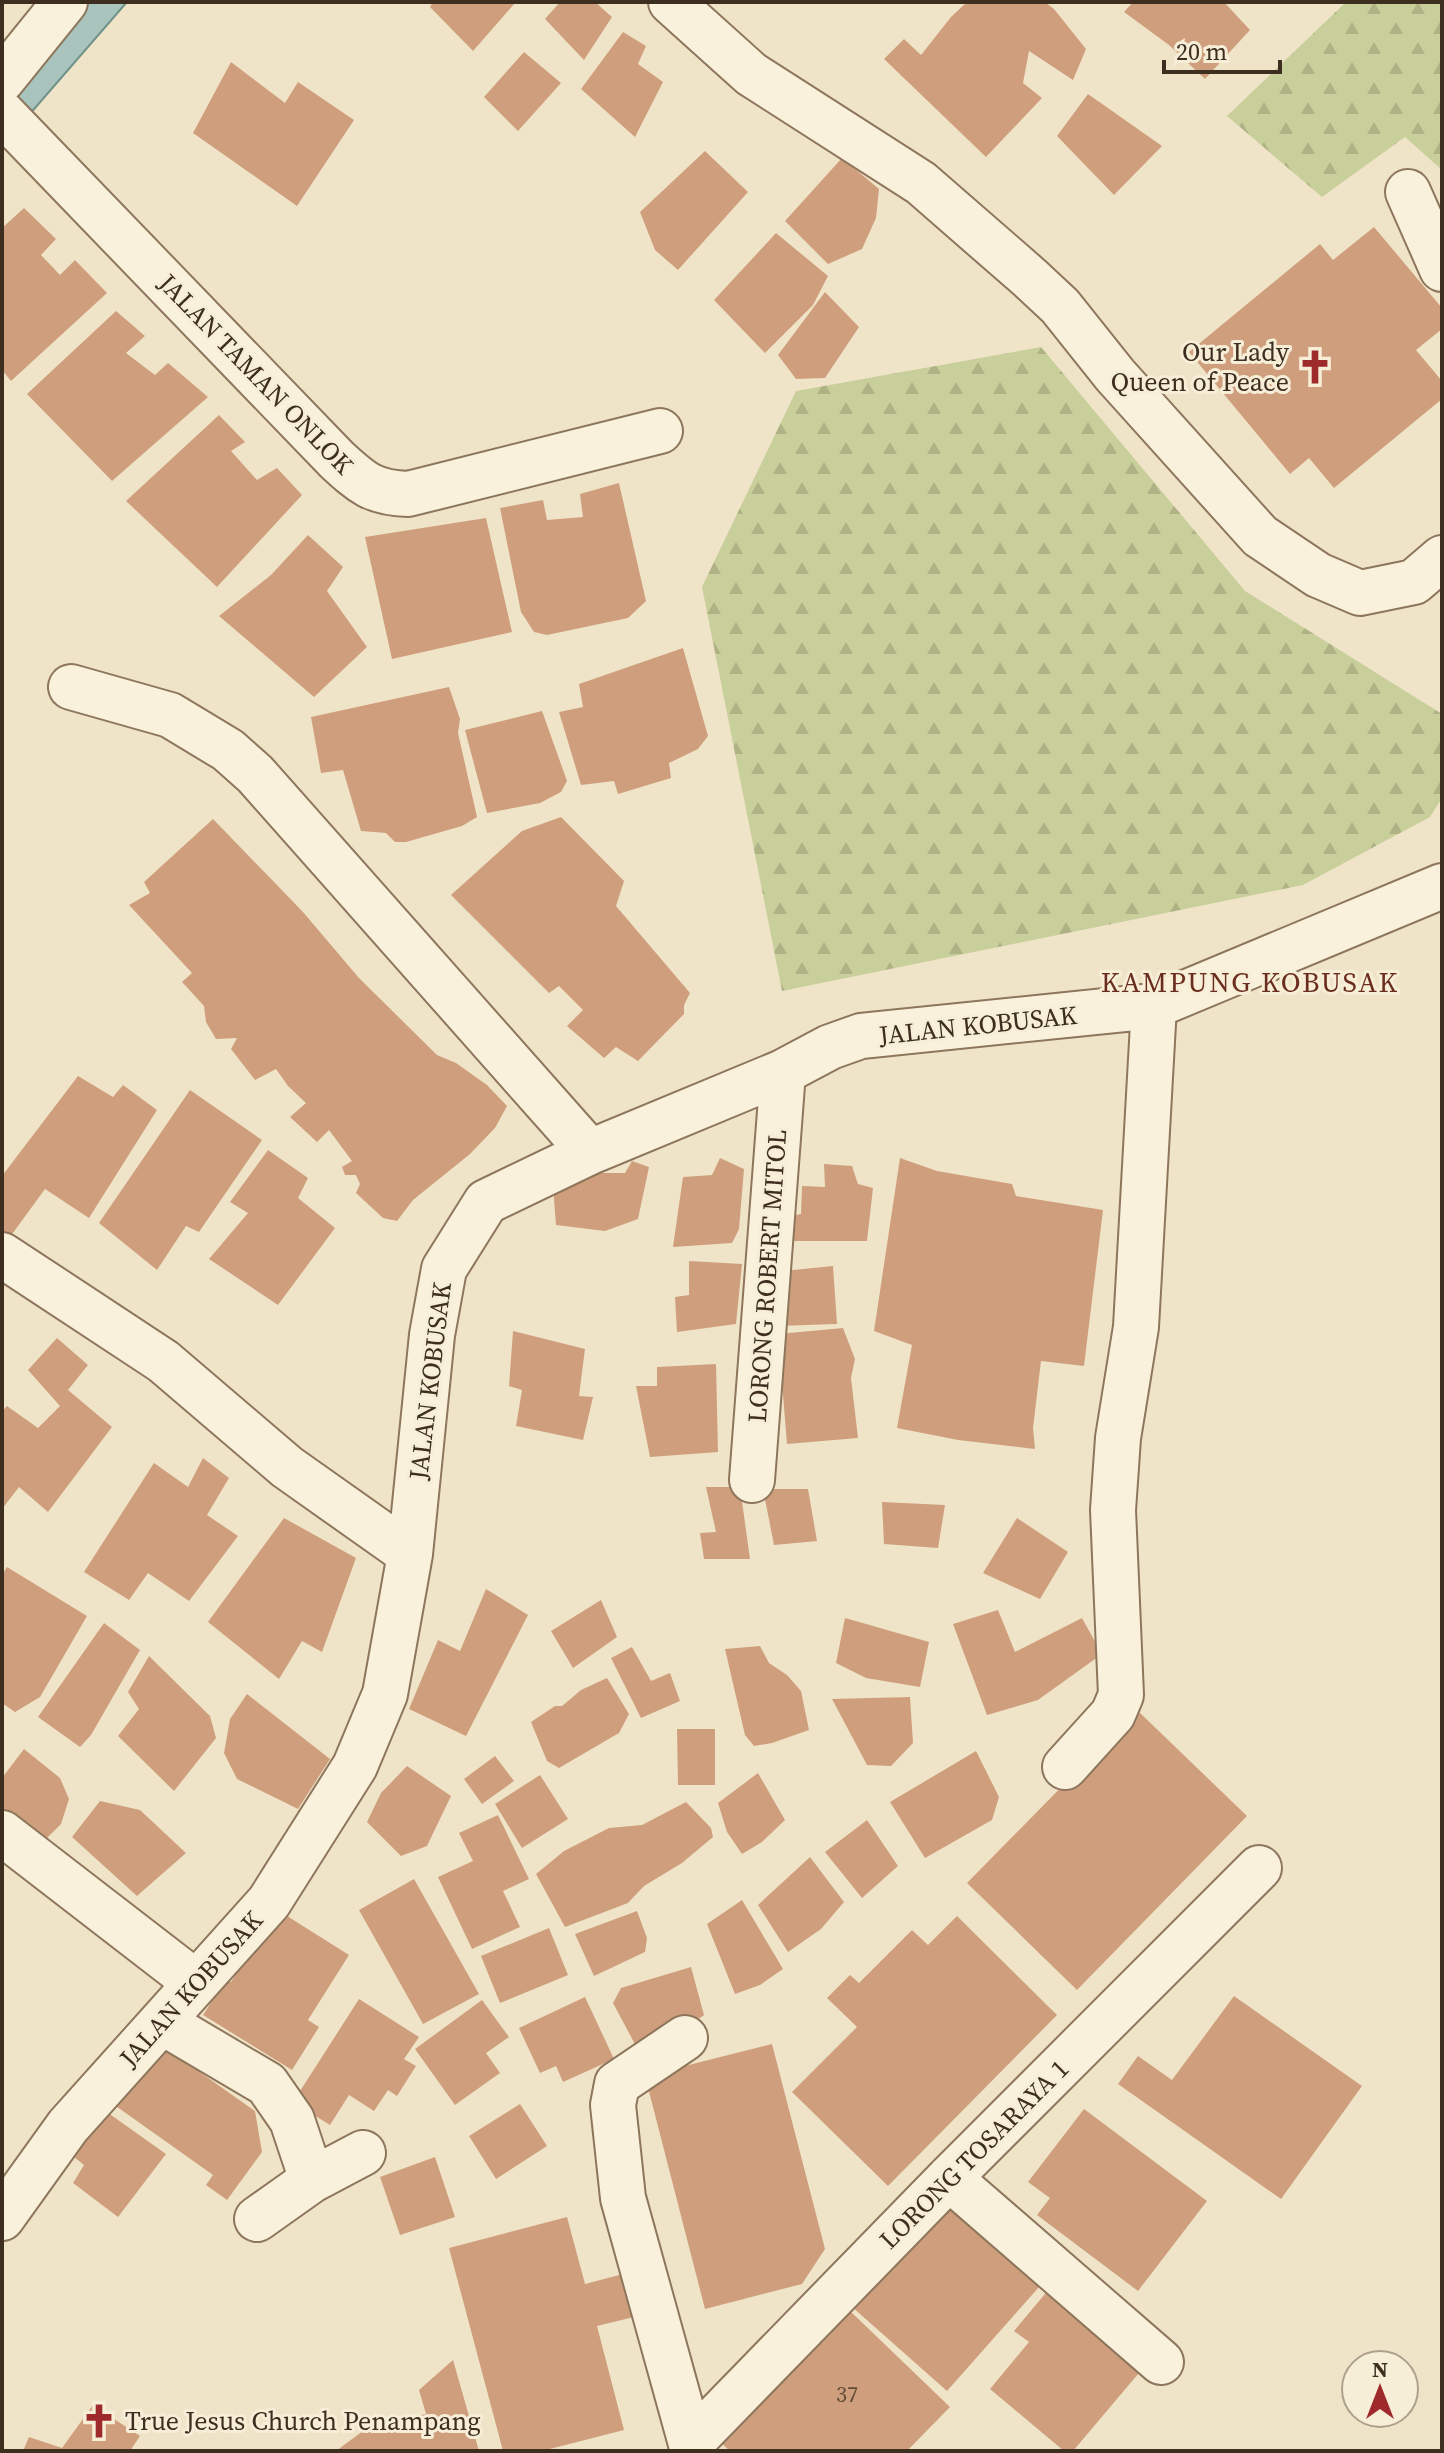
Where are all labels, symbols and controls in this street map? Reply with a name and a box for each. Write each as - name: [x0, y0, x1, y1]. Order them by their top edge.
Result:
- scale bar: [1164, 24, 1280, 74]
- text: 20 m: [1176, 35, 1227, 68]
- street label: JALAN TAMAN ONLOK: [150, 265, 362, 483]
- place label: Our Lady Queen of Peace: [1111, 334, 1290, 400]
- church icon: Our Lady Queen of Peace: [1296, 348, 1334, 386]
- district label: KAMPUNG KOBUSAK: [1101, 963, 1399, 1001]
- street label: JALAN KOBUSAK: [876, 997, 1079, 1053]
- street label: LORONG ROBERT MITOL: [739, 1128, 795, 1424]
- street label: JALAN KOBUSAK: [400, 1280, 460, 1483]
- street label: JALAN KOBUSAK: [110, 1903, 271, 2076]
- street label: LORONG TOSARAYA 1: [871, 2051, 1077, 2257]
- north arrow: [1340, 2349, 1420, 2429]
- text: N: [1372, 2354, 1388, 2384]
- house number: 37: [836, 2379, 858, 2409]
- church icon: True Jesus Church Penampang: [80, 2402, 118, 2440]
- place label: True Jesus Church Penampang: [125, 2403, 481, 2439]

